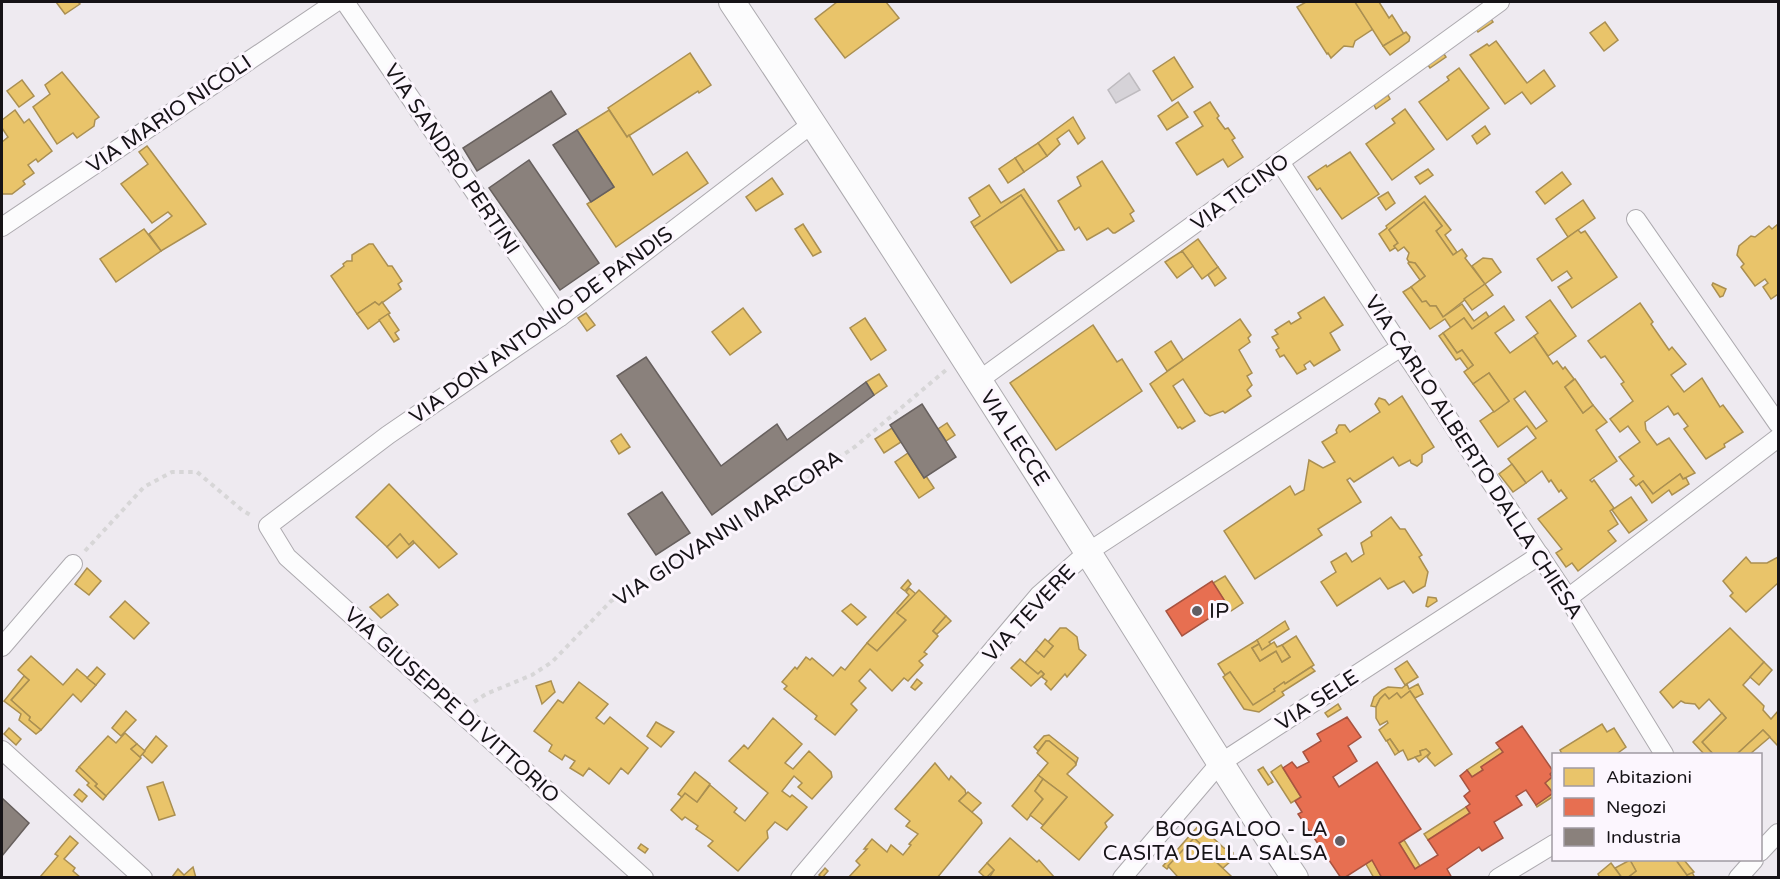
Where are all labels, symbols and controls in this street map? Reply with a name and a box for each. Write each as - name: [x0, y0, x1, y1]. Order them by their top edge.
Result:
- street label: VIA MARIO NICOLI: [82, 50, 256, 179]
- street label: VIA SANDRO PERTINI: [378, 59, 525, 259]
- street label: VIA TICINO: [1186, 149, 1294, 236]
- street label: VIA DON ANTONIO DE PANDIS: [405, 221, 678, 429]
- street label: VIA CARLO ALBERTO DALLA CHIESA: [1359, 291, 1588, 624]
- street label: VIA LECCE: [974, 386, 1055, 491]
- street label: VIA GIOVANNI MARCORA: [609, 445, 847, 612]
- street label: VIA TEVERE: [978, 559, 1081, 667]
- place label: IP: [1209, 599, 1229, 624]
- street label: VIA GIUSEPPE DI VITTORIO: [339, 602, 564, 809]
- marker: IP: [1190, 604, 1204, 618]
- street label: VIA SELE: [1271, 664, 1363, 736]
- legend: [1552, 753, 1762, 861]
- text: Abitazioni: [1606, 766, 1692, 788]
- text: Negozi: [1606, 796, 1666, 818]
- place label: BOOGALOO - LA CASITA DELLA SALSA: [1103, 817, 1328, 866]
- text: Industria: [1606, 826, 1681, 848]
- marker: BOOGALOO - LA CASITA DELLA SALSA: [1333, 834, 1347, 848]

